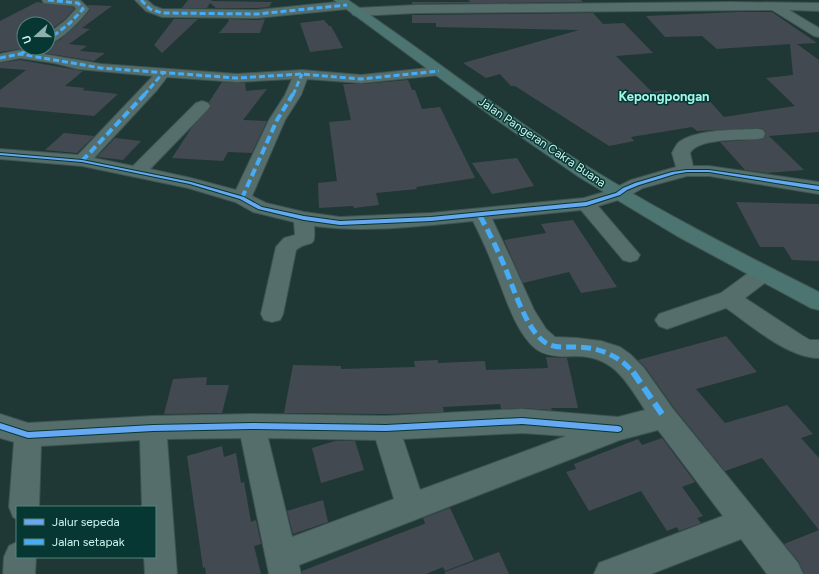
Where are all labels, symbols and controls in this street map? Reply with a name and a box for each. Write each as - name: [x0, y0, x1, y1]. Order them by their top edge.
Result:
- north arrow: [16, 16, 56, 56]
- text: U: [20, 33, 35, 45]
- district label: Kepongpongan: [619, 89, 709, 104]
- street label: Jalan Pangeran Cakra Buana: [476, 94, 608, 190]
- legend: [16, 506, 156, 558]
- text: Jalur sepeda: [52, 515, 120, 529]
- text: Jalan setapak: [52, 535, 125, 549]

